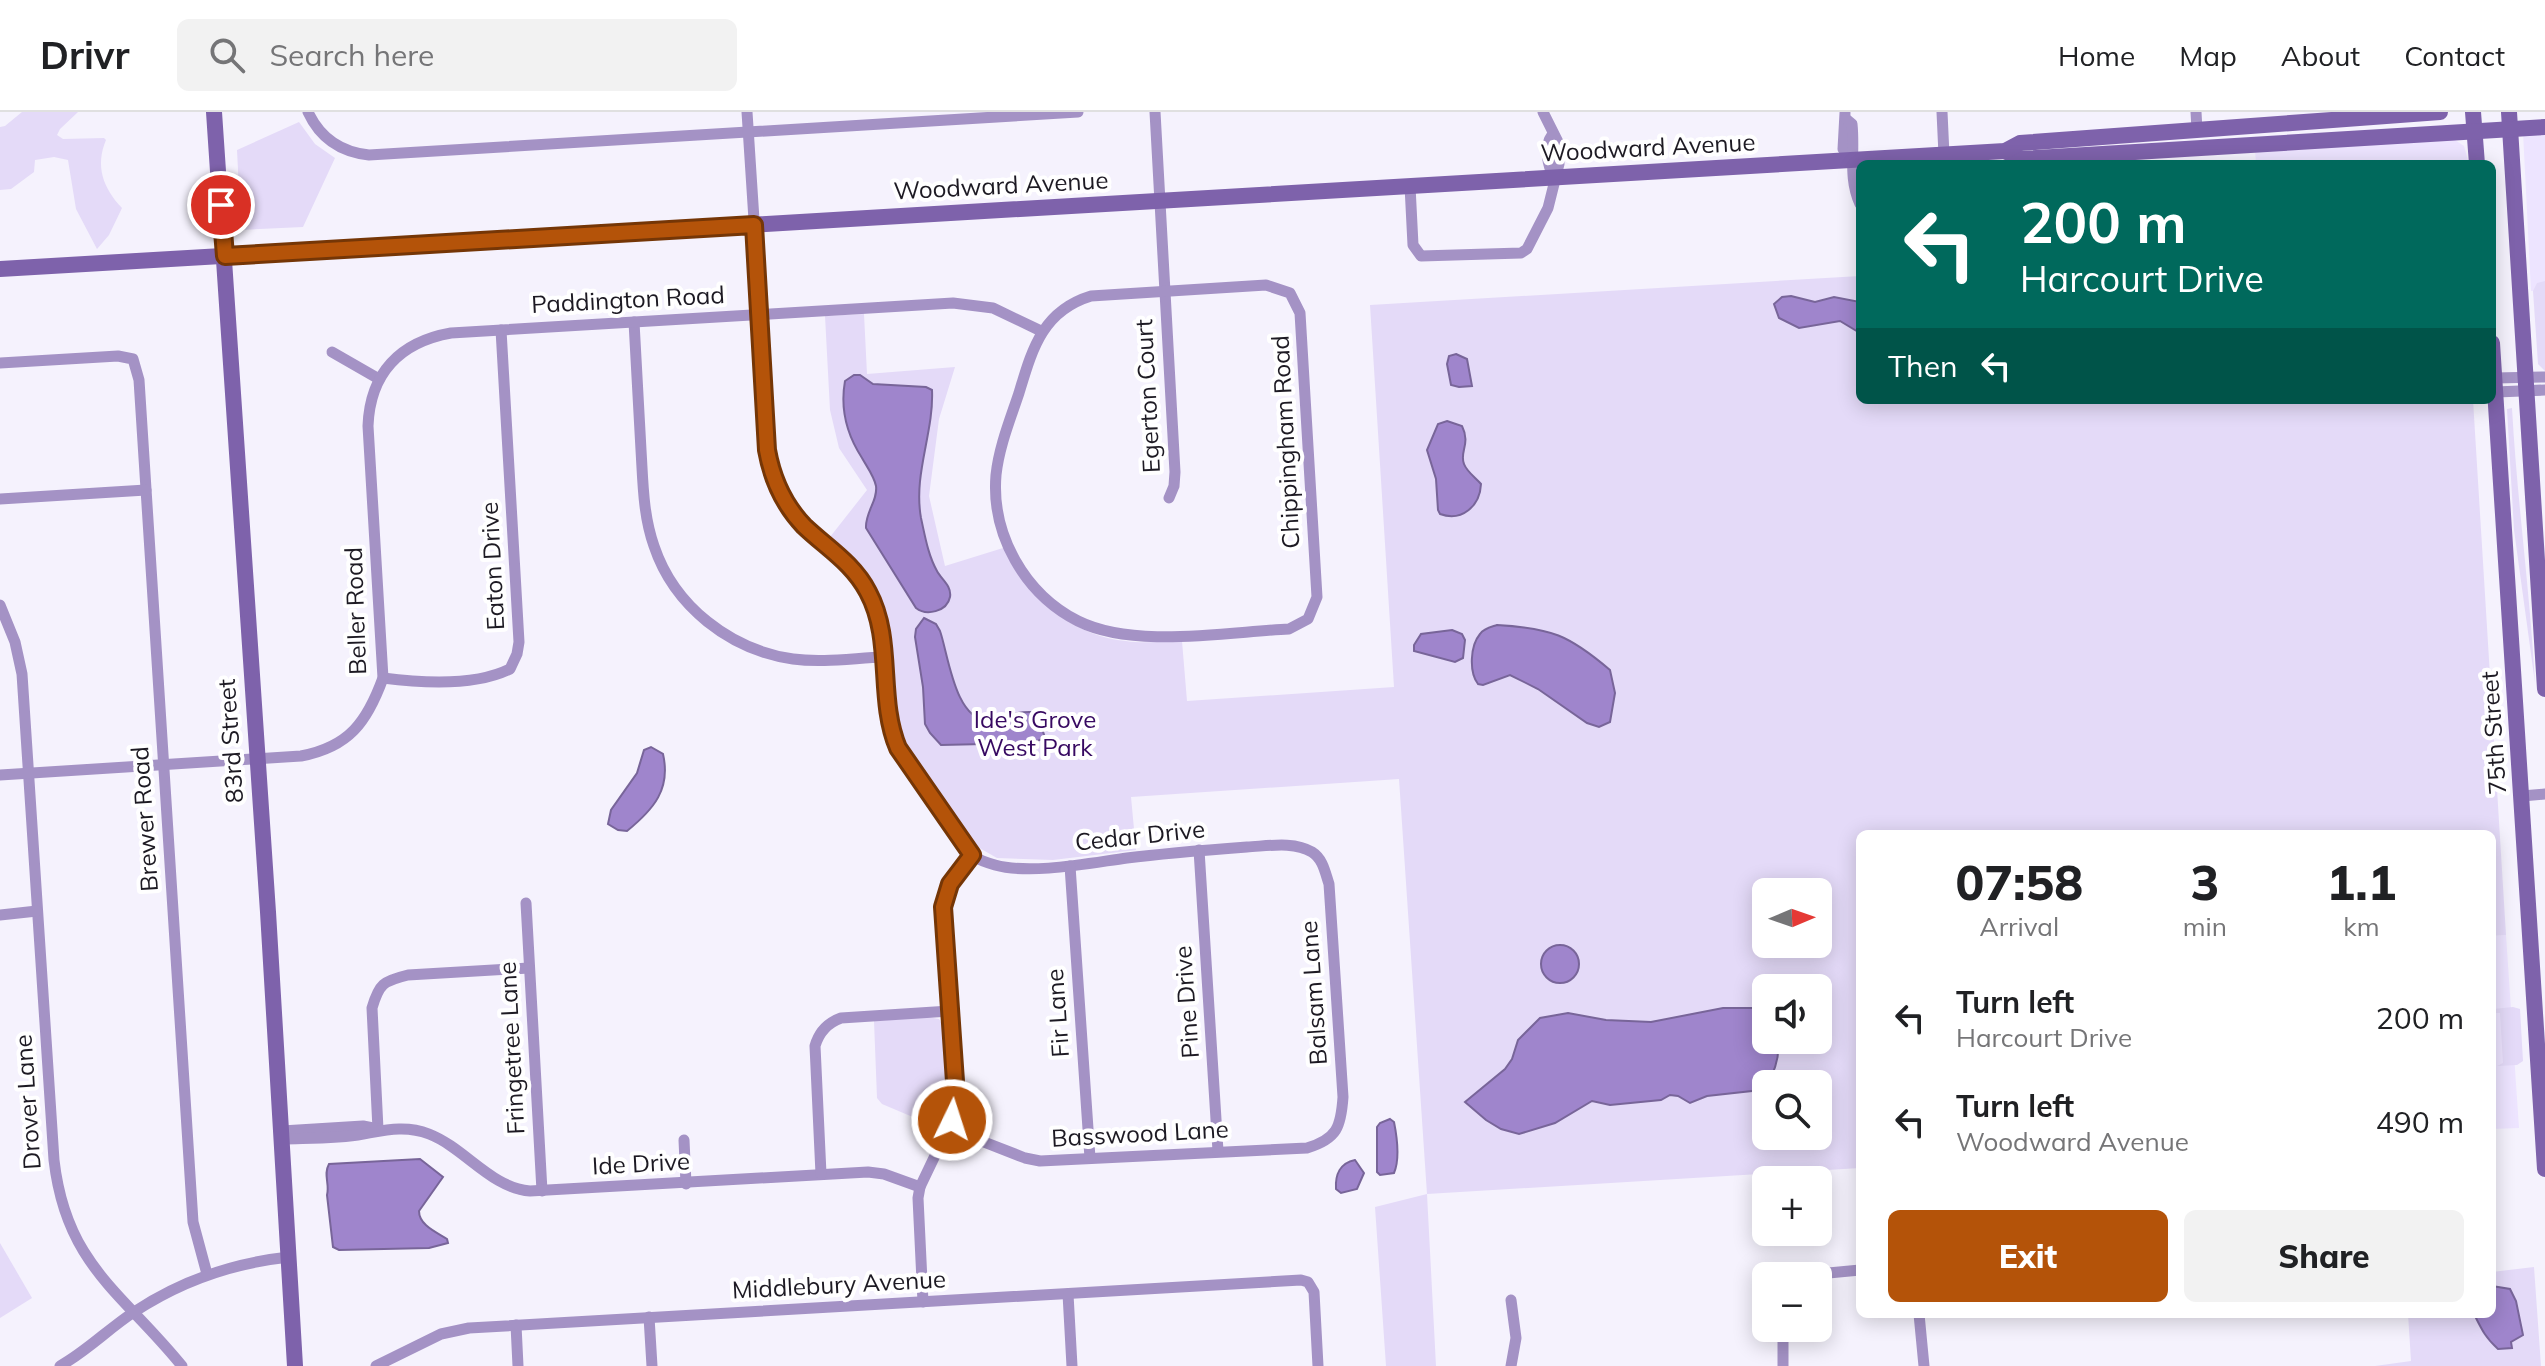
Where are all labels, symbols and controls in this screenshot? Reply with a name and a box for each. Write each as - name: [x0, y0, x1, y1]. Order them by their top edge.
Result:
- search box: [177, 19, 737, 91]
- text: Drivr: [40, 31, 129, 79]
- icon: search: [205, 33, 249, 77]
- text: Search here: [269, 36, 434, 74]
- text: Home: [2058, 38, 2135, 73]
- text: Map: [2179, 38, 2237, 73]
- text: About: [2281, 38, 2360, 73]
- text: Contact: [2404, 38, 2505, 73]
- street label: Woodward Avenue: [1540, 126, 1756, 168]
- street label: Woodward Avenue: [893, 164, 1109, 206]
- pin: [187, 171, 255, 239]
- icon: arrive: [199, 183, 243, 227]
- text: 200 m: [2020, 187, 2187, 257]
- icon: left: [1888, 192, 1992, 296]
- text: Harcourt Drive: [2020, 256, 2264, 301]
- street label: Paddington Road: [530, 279, 725, 319]
- street label: Egerton Court: [1128, 318, 1166, 474]
- street label: Chippingham Road: [1264, 334, 1306, 550]
- icon: left: [1974, 344, 2018, 388]
- text: Then: [1888, 347, 1958, 385]
- street label: Eaton Drive: [474, 501, 510, 631]
- street label: Beller Road: [338, 547, 372, 675]
- street label: 75th Street: [2474, 670, 2512, 796]
- street label: 83rd Street: [211, 678, 249, 804]
- park label: Ide's Grove West Park: [974, 704, 1096, 762]
- street label: Brewer Road: [124, 746, 164, 893]
- street label: Cedar Drive: [1073, 813, 1206, 857]
- text: 07:58: [1955, 852, 2083, 912]
- text: 3: [2190, 852, 2219, 912]
- text: 1.1: [2326, 852, 2397, 912]
- north arrow: [1752, 878, 1832, 958]
- map controls: [1752, 878, 1832, 1342]
- text: Arrival: [1980, 910, 2059, 943]
- text: min: [2183, 910, 2227, 943]
- text: km: [2343, 910, 2380, 943]
- street label: Balsam Lane: [1293, 920, 1333, 1066]
- street label: Pine Drive: [1167, 945, 1205, 1059]
- street label: Fringetree Lane: [491, 961, 531, 1135]
- street label: Fir Lane: [1039, 968, 1075, 1058]
- button: sound: [1752, 974, 1832, 1054]
- text: Turn left: [1956, 983, 2074, 1021]
- icon: left: [1888, 996, 1932, 1040]
- text: 200 m: [2376, 999, 2464, 1037]
- text: Harcourt Drive: [1956, 1021, 2132, 1054]
- street label: Drover Lane: [7, 1034, 47, 1171]
- button: search: [1752, 1070, 1832, 1150]
- position arrow: [910, 1078, 994, 1162]
- text: Turn left: [1956, 1087, 2074, 1125]
- icon: left: [1888, 1100, 1932, 1144]
- text: 490 m: [2376, 1103, 2464, 1141]
- street label: Basswood Lane: [1050, 1113, 1229, 1153]
- text: Woodward Avenue: [1956, 1125, 2189, 1158]
- street label: Ide Drive: [591, 1145, 691, 1181]
- button: +: [1752, 1166, 1832, 1246]
- button: Exit: [1888, 1210, 2168, 1302]
- button: Share: [2184, 1210, 2464, 1302]
- button: −: [1752, 1262, 1832, 1342]
- street label: Middlebury Avenue: [731, 1263, 947, 1305]

